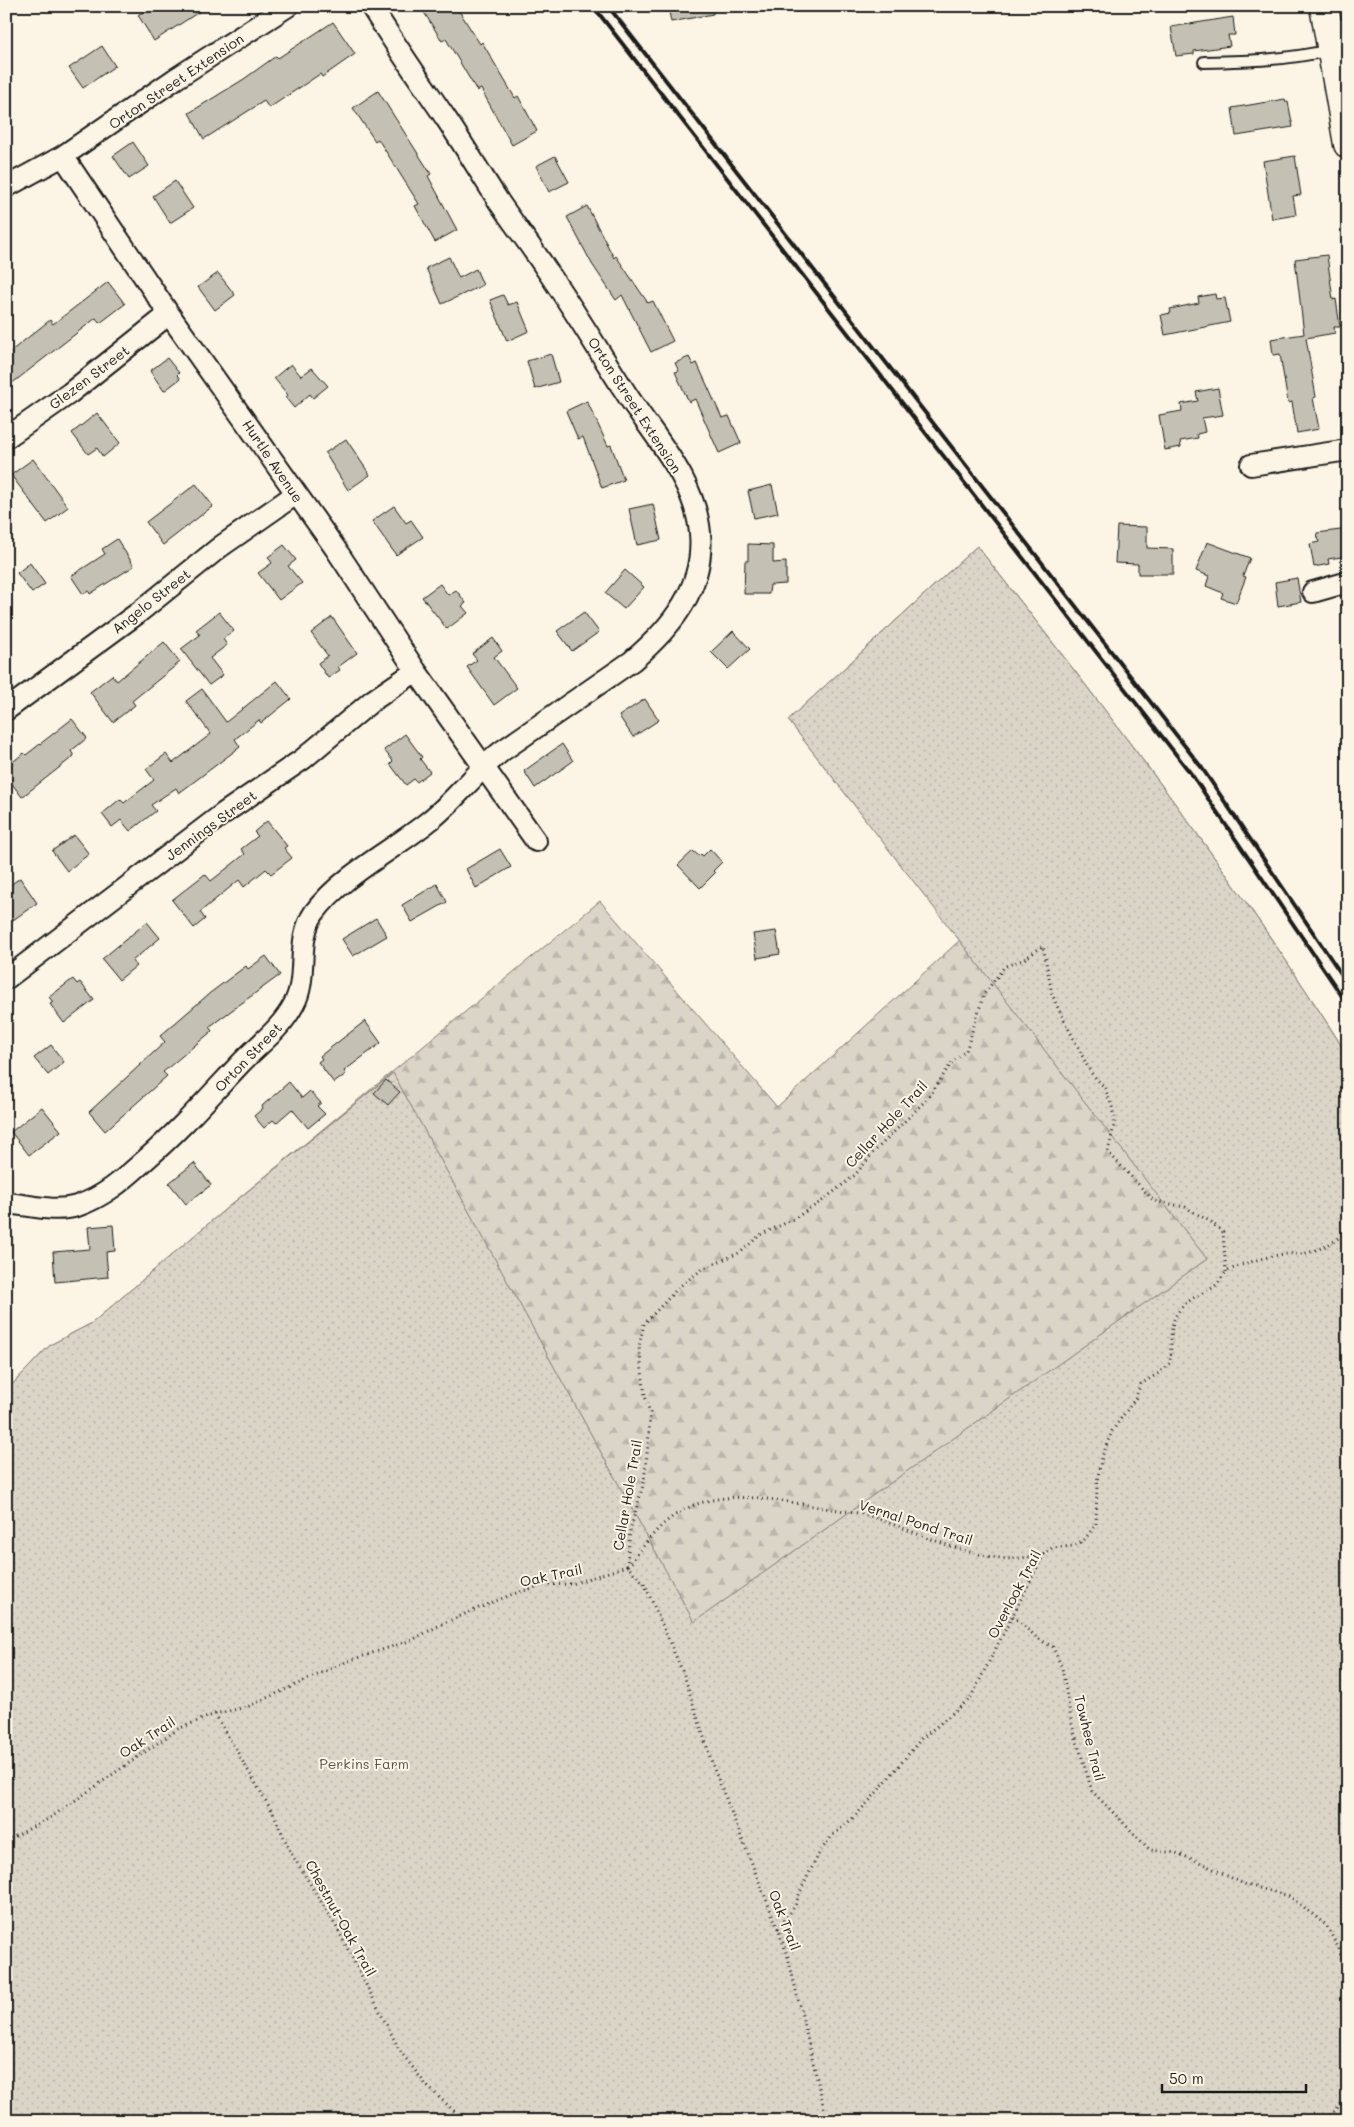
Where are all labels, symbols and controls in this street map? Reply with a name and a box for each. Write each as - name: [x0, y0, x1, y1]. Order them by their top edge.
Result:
- street label: Orton Street Extension: [105, 29, 247, 133]
- street label: Orton Street Extension: [584, 333, 686, 477]
- street label: Glezen Street: [45, 341, 133, 413]
- street label: Hurtle Avenue: [238, 416, 308, 506]
- street label: Angelo Street: [108, 564, 194, 638]
- street label: Jennings Street: [162, 786, 260, 864]
- street label: Orton Street: [210, 1018, 286, 1096]
- street label: Cellar Hole Trail: [841, 1076, 931, 1172]
- street label: Cellar Hole Trail: [608, 1438, 646, 1552]
- street label: Vernal Pond Trail: [857, 1495, 975, 1549]
- street label: Overlook Trail: [983, 1546, 1045, 1642]
- street label: Oak Trail: [518, 1559, 584, 1591]
- street label: Towhee Trail: [1070, 1693, 1110, 1783]
- street label: Oak Trail: [115, 1712, 179, 1762]
- park label: Perkins Farm: [319, 1754, 409, 1773]
- street label: Chestnut-Oak Trail: [301, 1857, 381, 1979]
- street label: Oak Trail: [765, 1887, 805, 1953]
- scale bar: [1162, 2062, 1305, 2094]
- text: 50 m: [1169, 2068, 1204, 2088]

